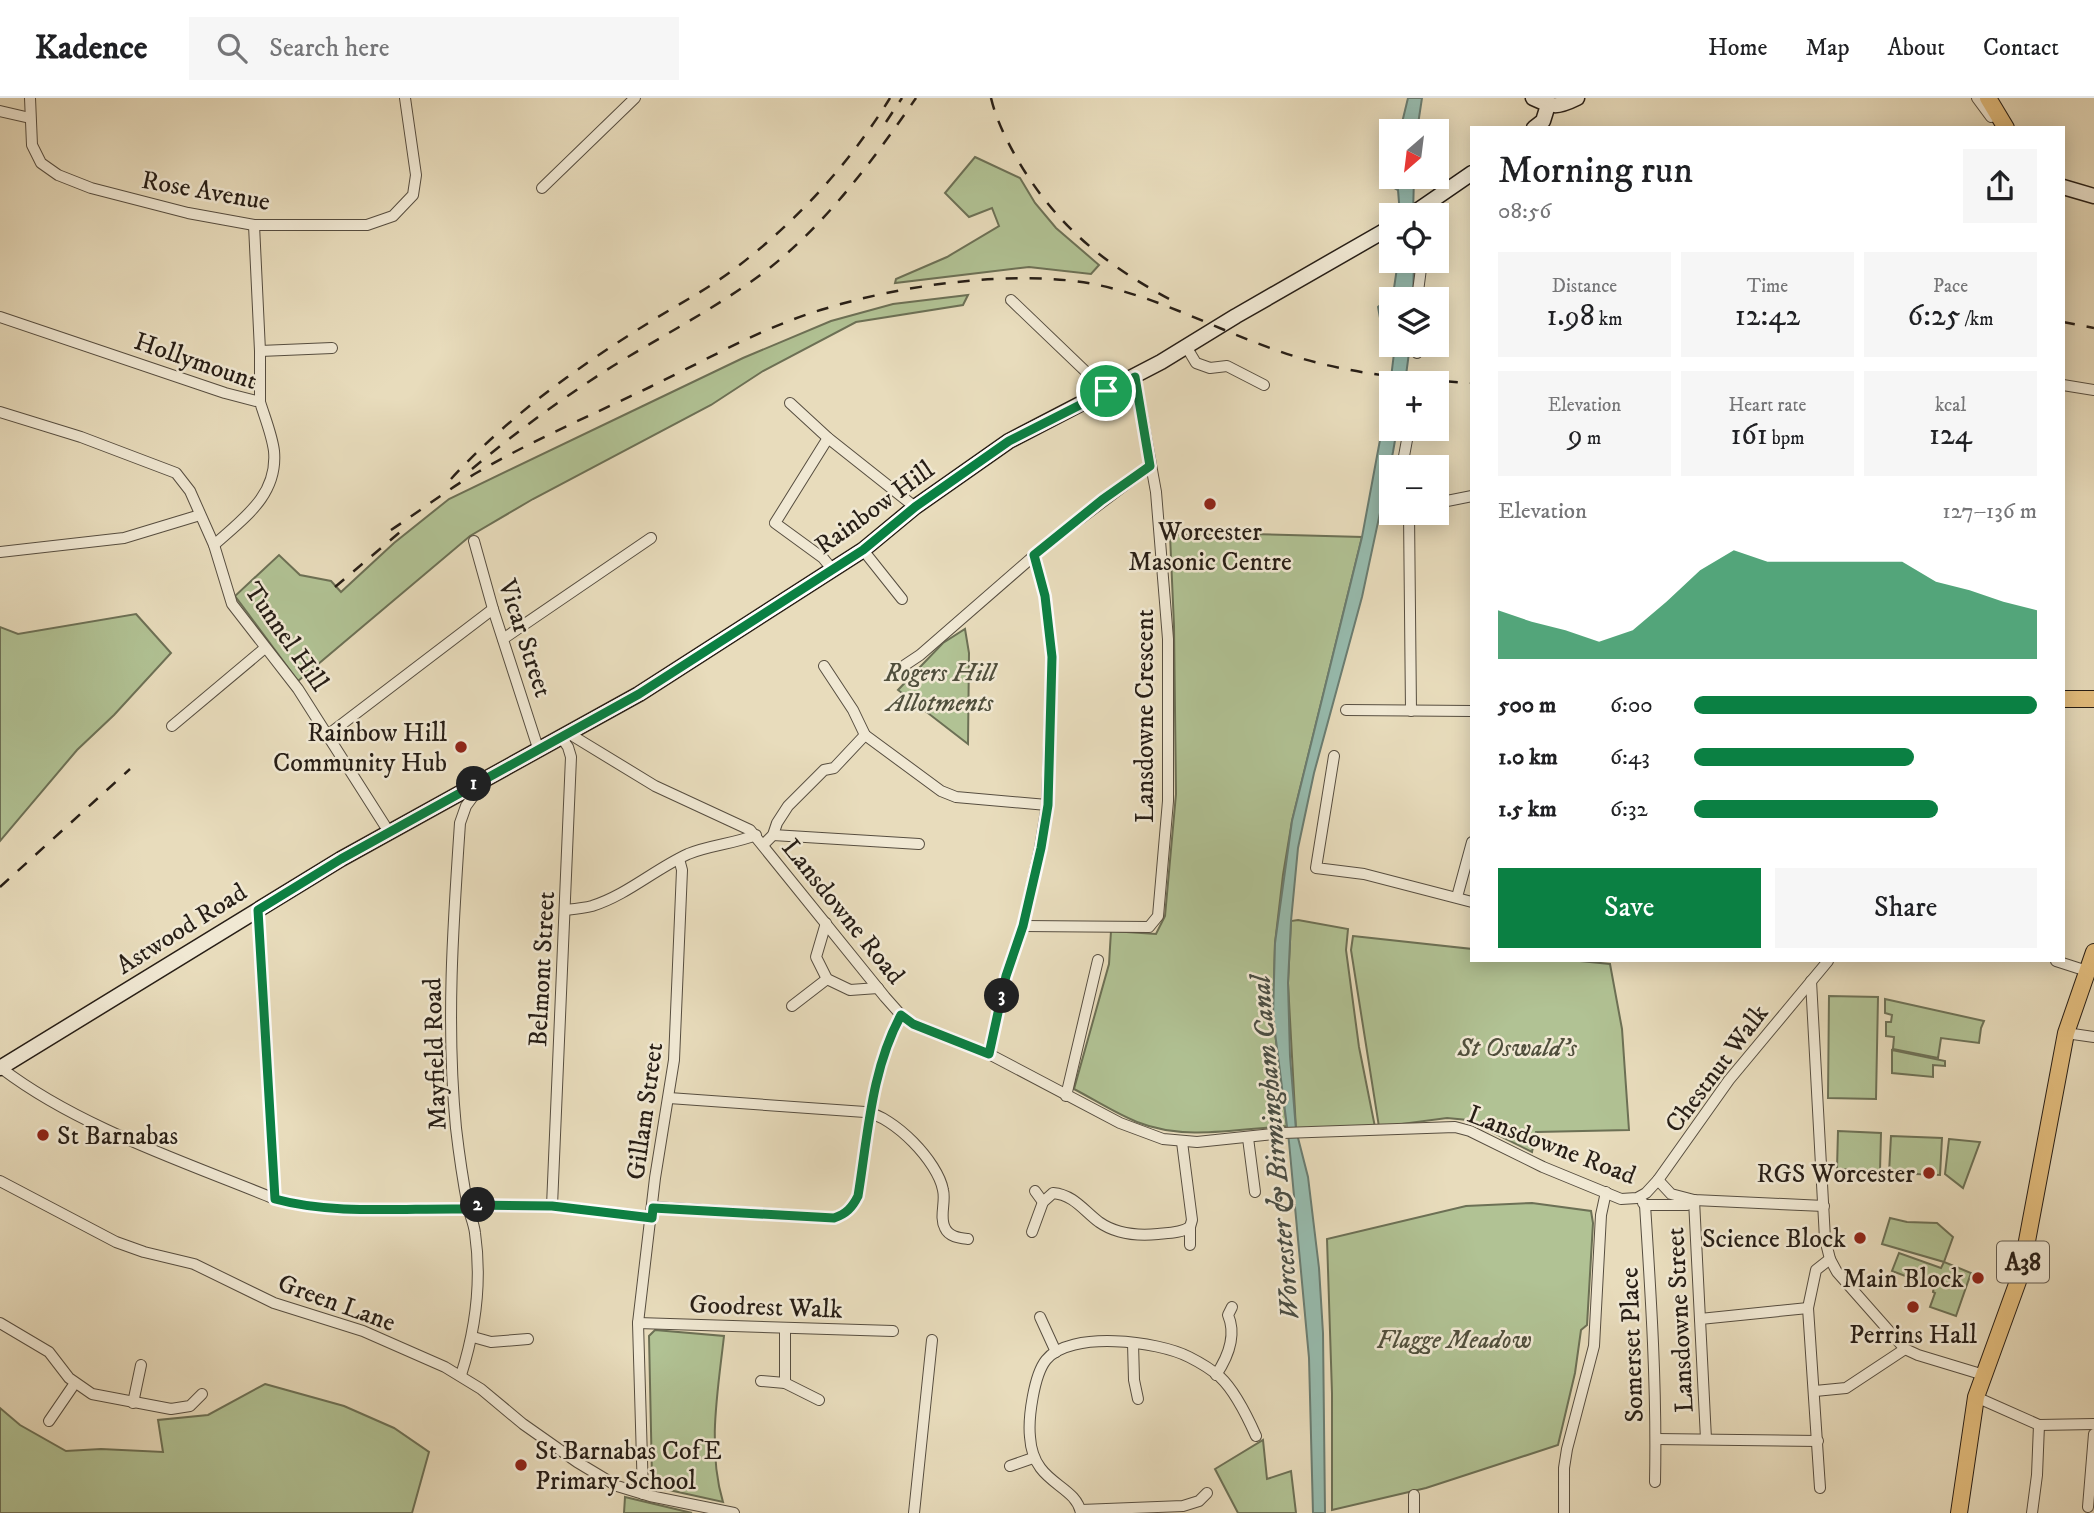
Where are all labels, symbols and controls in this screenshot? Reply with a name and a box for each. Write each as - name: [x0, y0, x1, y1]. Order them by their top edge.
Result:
- search box: [189, 17, 679, 80]
- text: Kadence: [35, 28, 147, 69]
- icon: search: [213, 29, 251, 67]
- text: Search here: [269, 32, 390, 65]
- text: Home: [1708, 33, 1767, 63]
- text: Map: [1805, 33, 1850, 63]
- text: About: [1888, 33, 1945, 63]
- text: Contact: [1983, 33, 2059, 63]
- north arrow: [1379, 119, 1449, 189]
- map controls: [1379, 119, 1449, 525]
- text: Morning run: [1498, 147, 1693, 195]
- button: share: [1963, 149, 2037, 223]
- street label: Rose Avenue: [139, 164, 273, 219]
- text: 08:56: [1498, 197, 1551, 226]
- button: locate: [1379, 203, 1449, 273]
- text: Distance: [1552, 275, 1617, 298]
- text: Time: [1747, 275, 1788, 298]
- text: Pace: [1933, 275, 1968, 298]
- button: layers: [1379, 287, 1449, 357]
- text: 1.98: [1547, 298, 1595, 335]
- text: 12:42: [1735, 298, 1800, 335]
- text: 6:25: [1908, 298, 1960, 335]
- text: km: [1595, 308, 1622, 331]
- text: /km: [1960, 308, 1993, 331]
- street label: Hollymount: [130, 325, 261, 398]
- pin: [1076, 361, 1136, 421]
- button: +: [1379, 371, 1449, 441]
- icon: arrive: [1087, 372, 1125, 410]
- text: Elevation: [1548, 394, 1621, 417]
- text: Heart rate: [1729, 394, 1806, 417]
- text: kcal: [1935, 394, 1966, 417]
- text: 9: [1568, 417, 1583, 454]
- text: 161: [1730, 417, 1768, 454]
- text: 124: [1929, 417, 1972, 454]
- text: m: [1583, 427, 1601, 450]
- text: bpm: [1768, 427, 1805, 450]
- street label: Rainbow Hill: [809, 454, 941, 563]
- button: −: [1379, 455, 1449, 525]
- marker: Worcester Masonic Centre: [1202, 496, 1218, 512]
- text: Elevation: [1498, 497, 1587, 526]
- text: 127–136 m: [1942, 497, 2037, 526]
- place label: Worcester Masonic Centre: [1128, 516, 1292, 579]
- street label: Vicar Street: [490, 574, 559, 702]
- street label: Tunnel Hill: [236, 576, 335, 698]
- street label: Lansdowne Crescent: [1129, 609, 1162, 823]
- park label: Rogers Hill Allotments: [883, 657, 999, 720]
- text: 500 m: [1498, 691, 1556, 720]
- text: 6:00: [1610, 691, 1653, 720]
- place label: Rainbow Hill Community Hub: [273, 717, 447, 780]
- marker: Rainbow Hill Community Hub: [453, 739, 469, 755]
- text: 1.0 km: [1498, 743, 1558, 772]
- text: 6:43: [1610, 743, 1650, 772]
- pin: 1: [456, 766, 491, 802]
- text: 1: [470, 772, 477, 795]
- text: 1.5 km: [1498, 795, 1557, 824]
- text: 6:32: [1610, 795, 1648, 824]
- street label: Lansdowne Road: [774, 832, 912, 991]
- button: Save: [1498, 868, 1761, 948]
- button: Share: [1775, 868, 2037, 948]
- street label: Astwood Road: [110, 876, 253, 982]
- street label: Belmont Street: [522, 890, 563, 1048]
- water label: Worcester & Birmingham Canal: [1243, 971, 1308, 1322]
- street label: Mayfield Road: [416, 977, 455, 1131]
- pin: 3: [984, 978, 1020, 1014]
- text: 3: [998, 984, 1005, 1007]
- street label: Chestnut Walk: [1658, 998, 1776, 1140]
- park label: St Oswald's: [1456, 1032, 1578, 1065]
- street label: Gillam Street: [620, 1041, 671, 1182]
- street label: Lansdowne Road: [1462, 1098, 1640, 1193]
- place label: St Barnabas: [57, 1120, 178, 1153]
- marker: St Barnabas: [35, 1127, 51, 1143]
- place label: RGS Worcester: [1756, 1158, 1915, 1191]
- marker: RGS Worcester: [1921, 1165, 1937, 1181]
- pin: 2: [461, 1188, 496, 1222]
- text: 2: [473, 1193, 482, 1216]
- place label: Science Block: [1702, 1223, 1846, 1256]
- street label: Lansdowne Street: [1659, 1226, 1702, 1413]
- marker: Science Block: [1852, 1230, 1868, 1246]
- road number: A38: [1997, 1242, 2049, 1282]
- place label: Main Block: [1843, 1263, 1964, 1296]
- street label: Green Lane: [273, 1267, 400, 1340]
- street label: Somerset Place: [1613, 1267, 1652, 1423]
- marker: Main Block: [1970, 1270, 1986, 1286]
- street label: Goodrest Walk: [689, 1288, 843, 1327]
- marker: Perrins Hall: [1905, 1299, 1921, 1315]
- place label: Perrins Hall: [1849, 1319, 1977, 1352]
- park label: Flagge Meadow: [1376, 1324, 1532, 1357]
- place label: St Barnabas CofE Primary School: [535, 1435, 722, 1498]
- marker: St Barnabas CofE Primary School: [513, 1457, 529, 1473]

